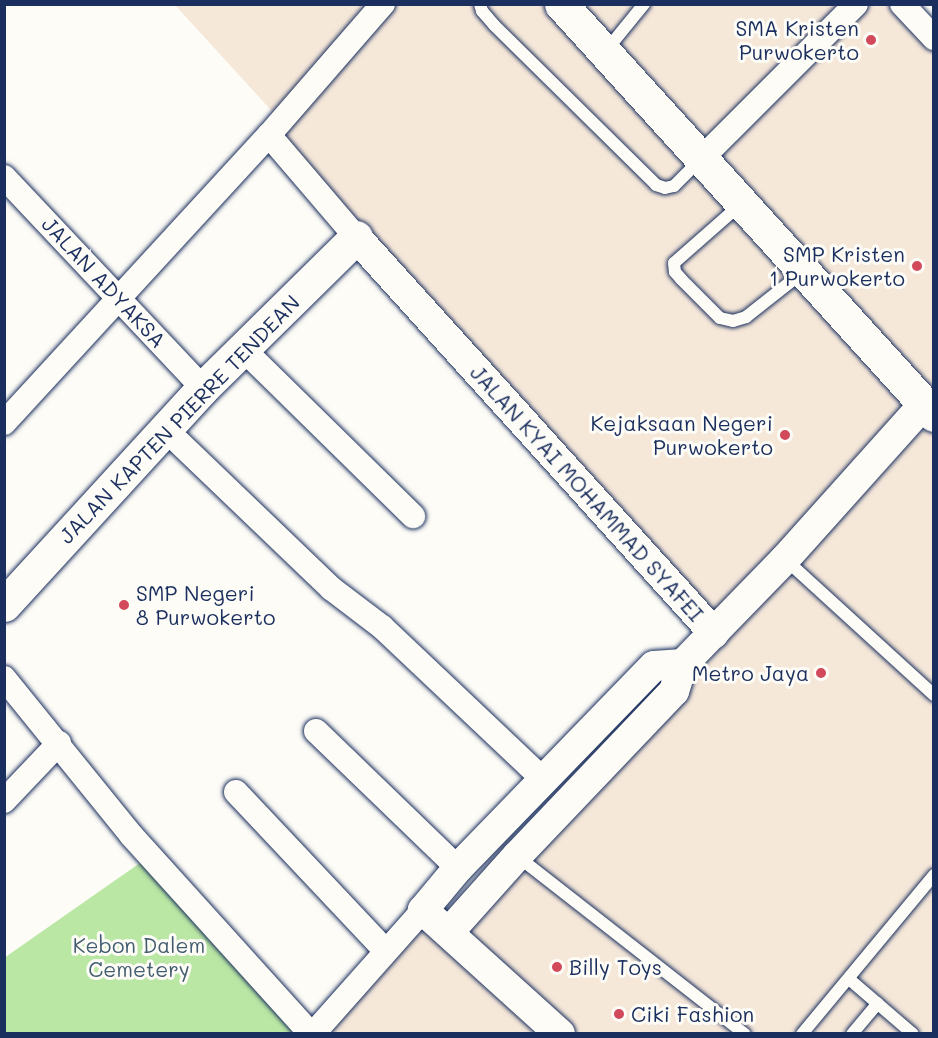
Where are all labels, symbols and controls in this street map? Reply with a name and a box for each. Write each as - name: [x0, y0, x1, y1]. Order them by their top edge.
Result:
- place label: SMA Kristen Purwokerto: [735, 15, 859, 65]
- marker: SMA Kristen Purwokerto: [864, 33, 878, 47]
- street label: JALAN ADYAKSA: [37, 211, 171, 353]
- place label: SMP Kristen 1 Purwokerto: [769, 241, 905, 291]
- marker: SMP Kristen 1 Purwokerto: [910, 259, 924, 273]
- street label: JALAN KAPTEN PIERRE TENDEAN: [53, 290, 305, 548]
- street label: JALAN KYAI MOHAMMAD SYAFEI: [465, 360, 709, 626]
- place label: Kejaksaan Negeri Purwokerto: [591, 410, 773, 460]
- marker: Kejaksaan Negeri Purwokerto: [778, 428, 792, 442]
- place label: SMP Negeri 8 Purwokerto: [136, 580, 275, 630]
- marker: SMP Negeri 8 Purwokerto: [117, 598, 131, 612]
- place label: Metro Jaya: [692, 660, 809, 686]
- marker: Metro Jaya: [814, 666, 828, 680]
- park label: Kebon Dalem Cemetery: [73, 932, 205, 982]
- place label: Billy Toys: [569, 954, 662, 980]
- marker: Billy Toys: [550, 960, 564, 974]
- place label: Ciki Fashion: [631, 1001, 754, 1027]
- marker: Ciki Fashion: [612, 1007, 626, 1021]

